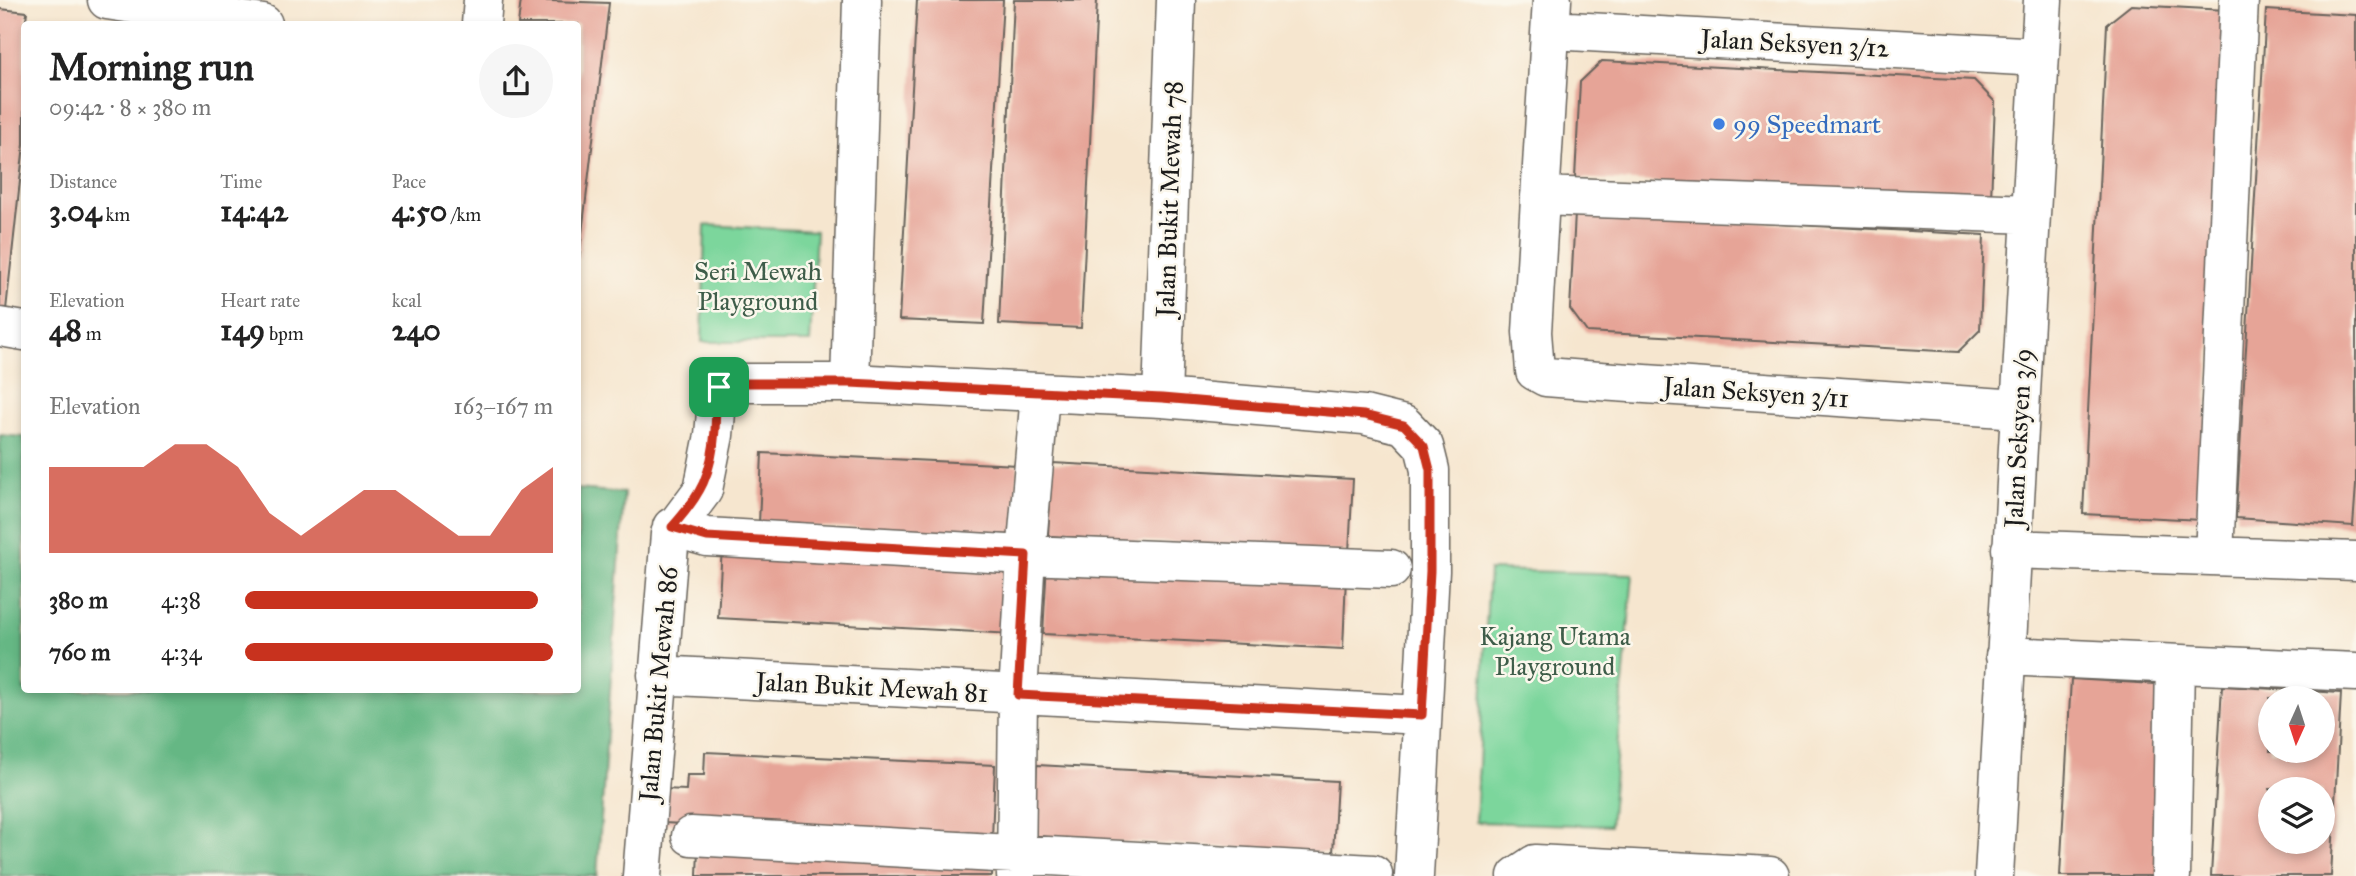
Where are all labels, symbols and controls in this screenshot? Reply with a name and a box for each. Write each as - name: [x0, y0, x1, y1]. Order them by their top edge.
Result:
- street label: Jalan Seksyen 3/12: [1697, 22, 1890, 64]
- text: Morning run: [49, 44, 254, 90]
- button: share: [479, 44, 553, 118]
- street label: Jalan Bukit Mewah 78: [1149, 80, 1189, 321]
- text: 09:42 · 8 × 380 m: [49, 93, 211, 121]
- place label: 99 Speedmart: [1733, 108, 1881, 140]
- marker: 99 Speedmart: [1711, 116, 1727, 132]
- text: Distance: [49, 170, 117, 193]
- text: Time: [220, 170, 262, 193]
- text: Pace: [392, 170, 426, 193]
- text: 3.04: [49, 193, 101, 229]
- text: 14:42: [220, 193, 288, 229]
- text: 4:50: [392, 193, 447, 229]
- text: km: [101, 203, 130, 226]
- text: /km: [447, 203, 481, 226]
- park label: Seri Mewah Playground: [694, 255, 823, 317]
- text: Elevation: [49, 289, 124, 312]
- text: Heart rate: [220, 289, 300, 312]
- text: kcal: [392, 289, 422, 312]
- text: 48: [49, 312, 82, 348]
- text: 149: [220, 312, 265, 348]
- text: 240: [392, 312, 441, 348]
- text: m: [82, 322, 102, 345]
- text: bpm: [265, 322, 304, 345]
- street label: Jalan Seksyen 3/9: [1997, 348, 2039, 531]
- pin: [689, 357, 749, 417]
- icon: arrive: [700, 368, 738, 406]
- street label: Jalan Seksyen 3/11: [1659, 369, 1850, 414]
- text: Elevation: [49, 392, 140, 420]
- text: 163–167 m: [454, 392, 553, 420]
- street label: Jalan Bukit Mewah 86: [632, 564, 684, 806]
- text: 380 m: [49, 586, 108, 614]
- text: 4:38: [161, 586, 201, 614]
- park label: Kajang Utama Playground: [1479, 620, 1631, 682]
- text: 760 m: [49, 638, 111, 666]
- text: 4:34: [161, 638, 202, 666]
- street label: Jalan Bukit Mewah 81: [752, 665, 989, 709]
- north arrow: [2258, 686, 2334, 763]
- map controls: [2258, 686, 2335, 854]
- button: layers: [2258, 777, 2335, 854]

